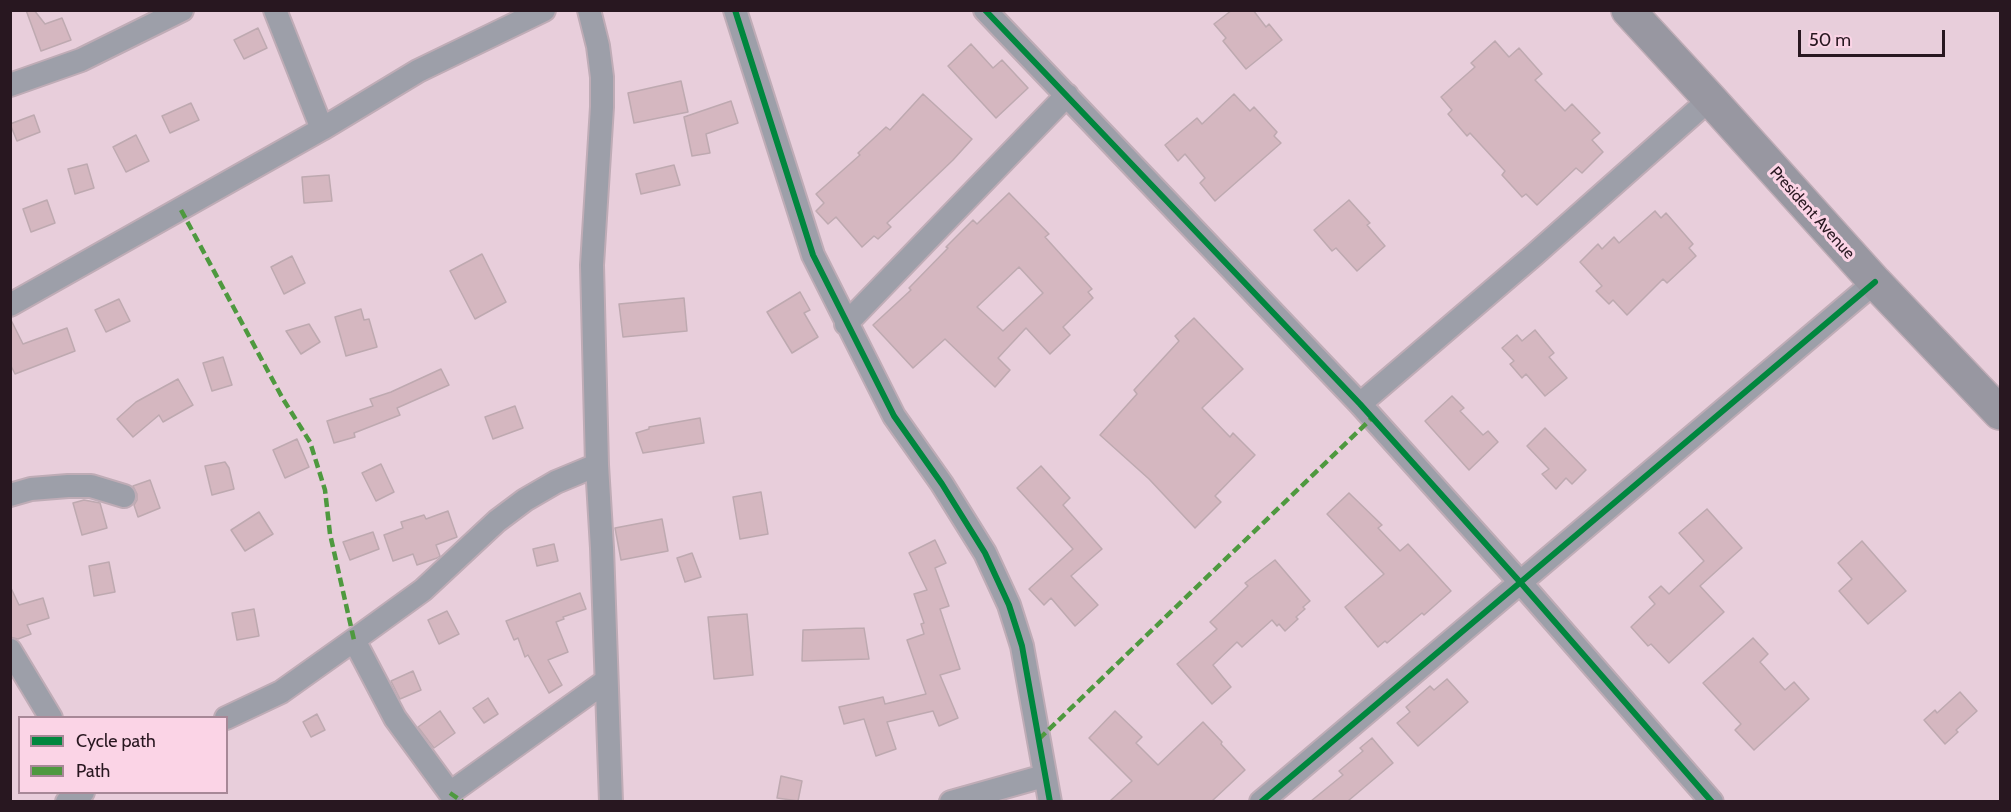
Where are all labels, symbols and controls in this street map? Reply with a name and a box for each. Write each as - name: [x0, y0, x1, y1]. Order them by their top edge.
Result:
- scale bar: [1801, 18, 1948, 56]
- text: 50 m: [1809, 29, 1851, 51]
- street label: President Avenue: [1765, 163, 1859, 263]
- legend: [18, 716, 228, 794]
- text: Cycle path: [76, 730, 156, 752]
- text: Path: [76, 760, 110, 782]

